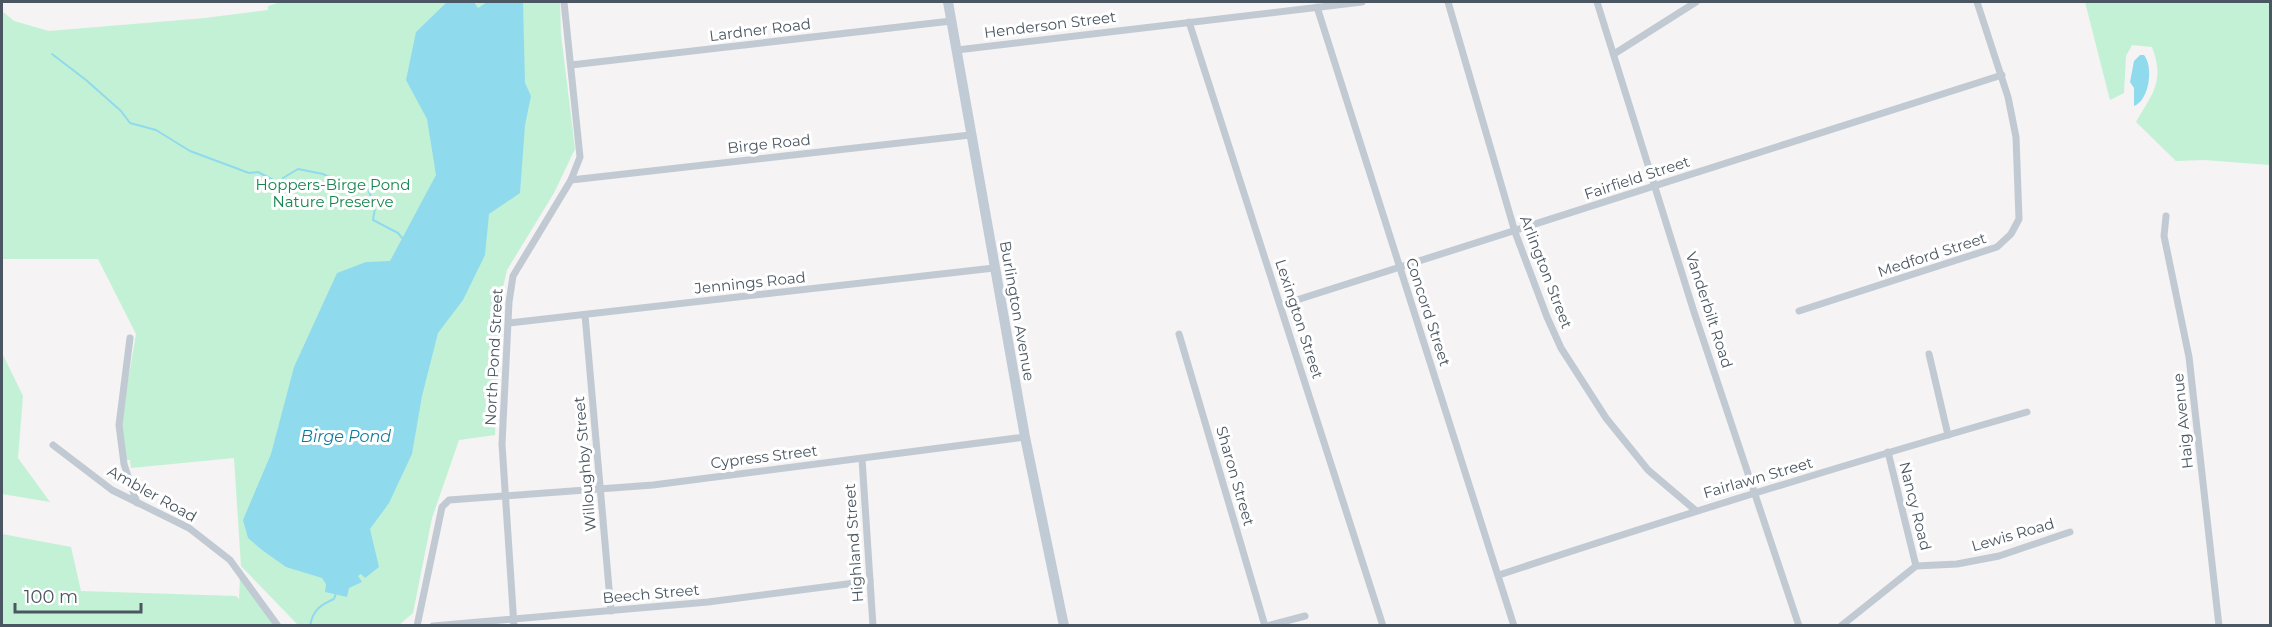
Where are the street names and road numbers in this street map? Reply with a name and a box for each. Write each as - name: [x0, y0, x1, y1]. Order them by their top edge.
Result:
- street label: Henderson Street: [983, 7, 1117, 42]
- street label: Lardner Road: [708, 14, 812, 45]
- street label: Birge Road: [726, 130, 812, 157]
- street label: Fairfield Street: [1582, 151, 1692, 204]
- street label: Arlington Street: [1516, 213, 1577, 331]
- street label: Medford Street: [1875, 228, 1989, 281]
- street label: Burlington Avenue: [996, 240, 1039, 382]
- street label: Vanderbilt Road: [1682, 249, 1737, 370]
- street label: Concord Street: [1402, 255, 1455, 368]
- street label: Lexington Street: [1271, 257, 1328, 381]
- street label: Jennings Road: [692, 267, 807, 298]
- street label: North Pond Street: [480, 288, 507, 426]
- street label: Haig Avenue: [2168, 372, 2197, 470]
- street label: Willoughby Street: [569, 396, 600, 533]
- street label: Sharon Street: [1212, 424, 1259, 528]
- street label: Cypress Street: [709, 441, 819, 472]
- street label: Fairlawn Street: [1701, 453, 1815, 502]
- street label: Nancy Road: [1895, 460, 1936, 552]
- street label: Ambler Road: [104, 461, 200, 526]
- street label: Highland Street: [840, 483, 867, 603]
- street label: Lewis Road: [1969, 514, 2056, 555]
- street label: Beech Street: [602, 580, 700, 607]

